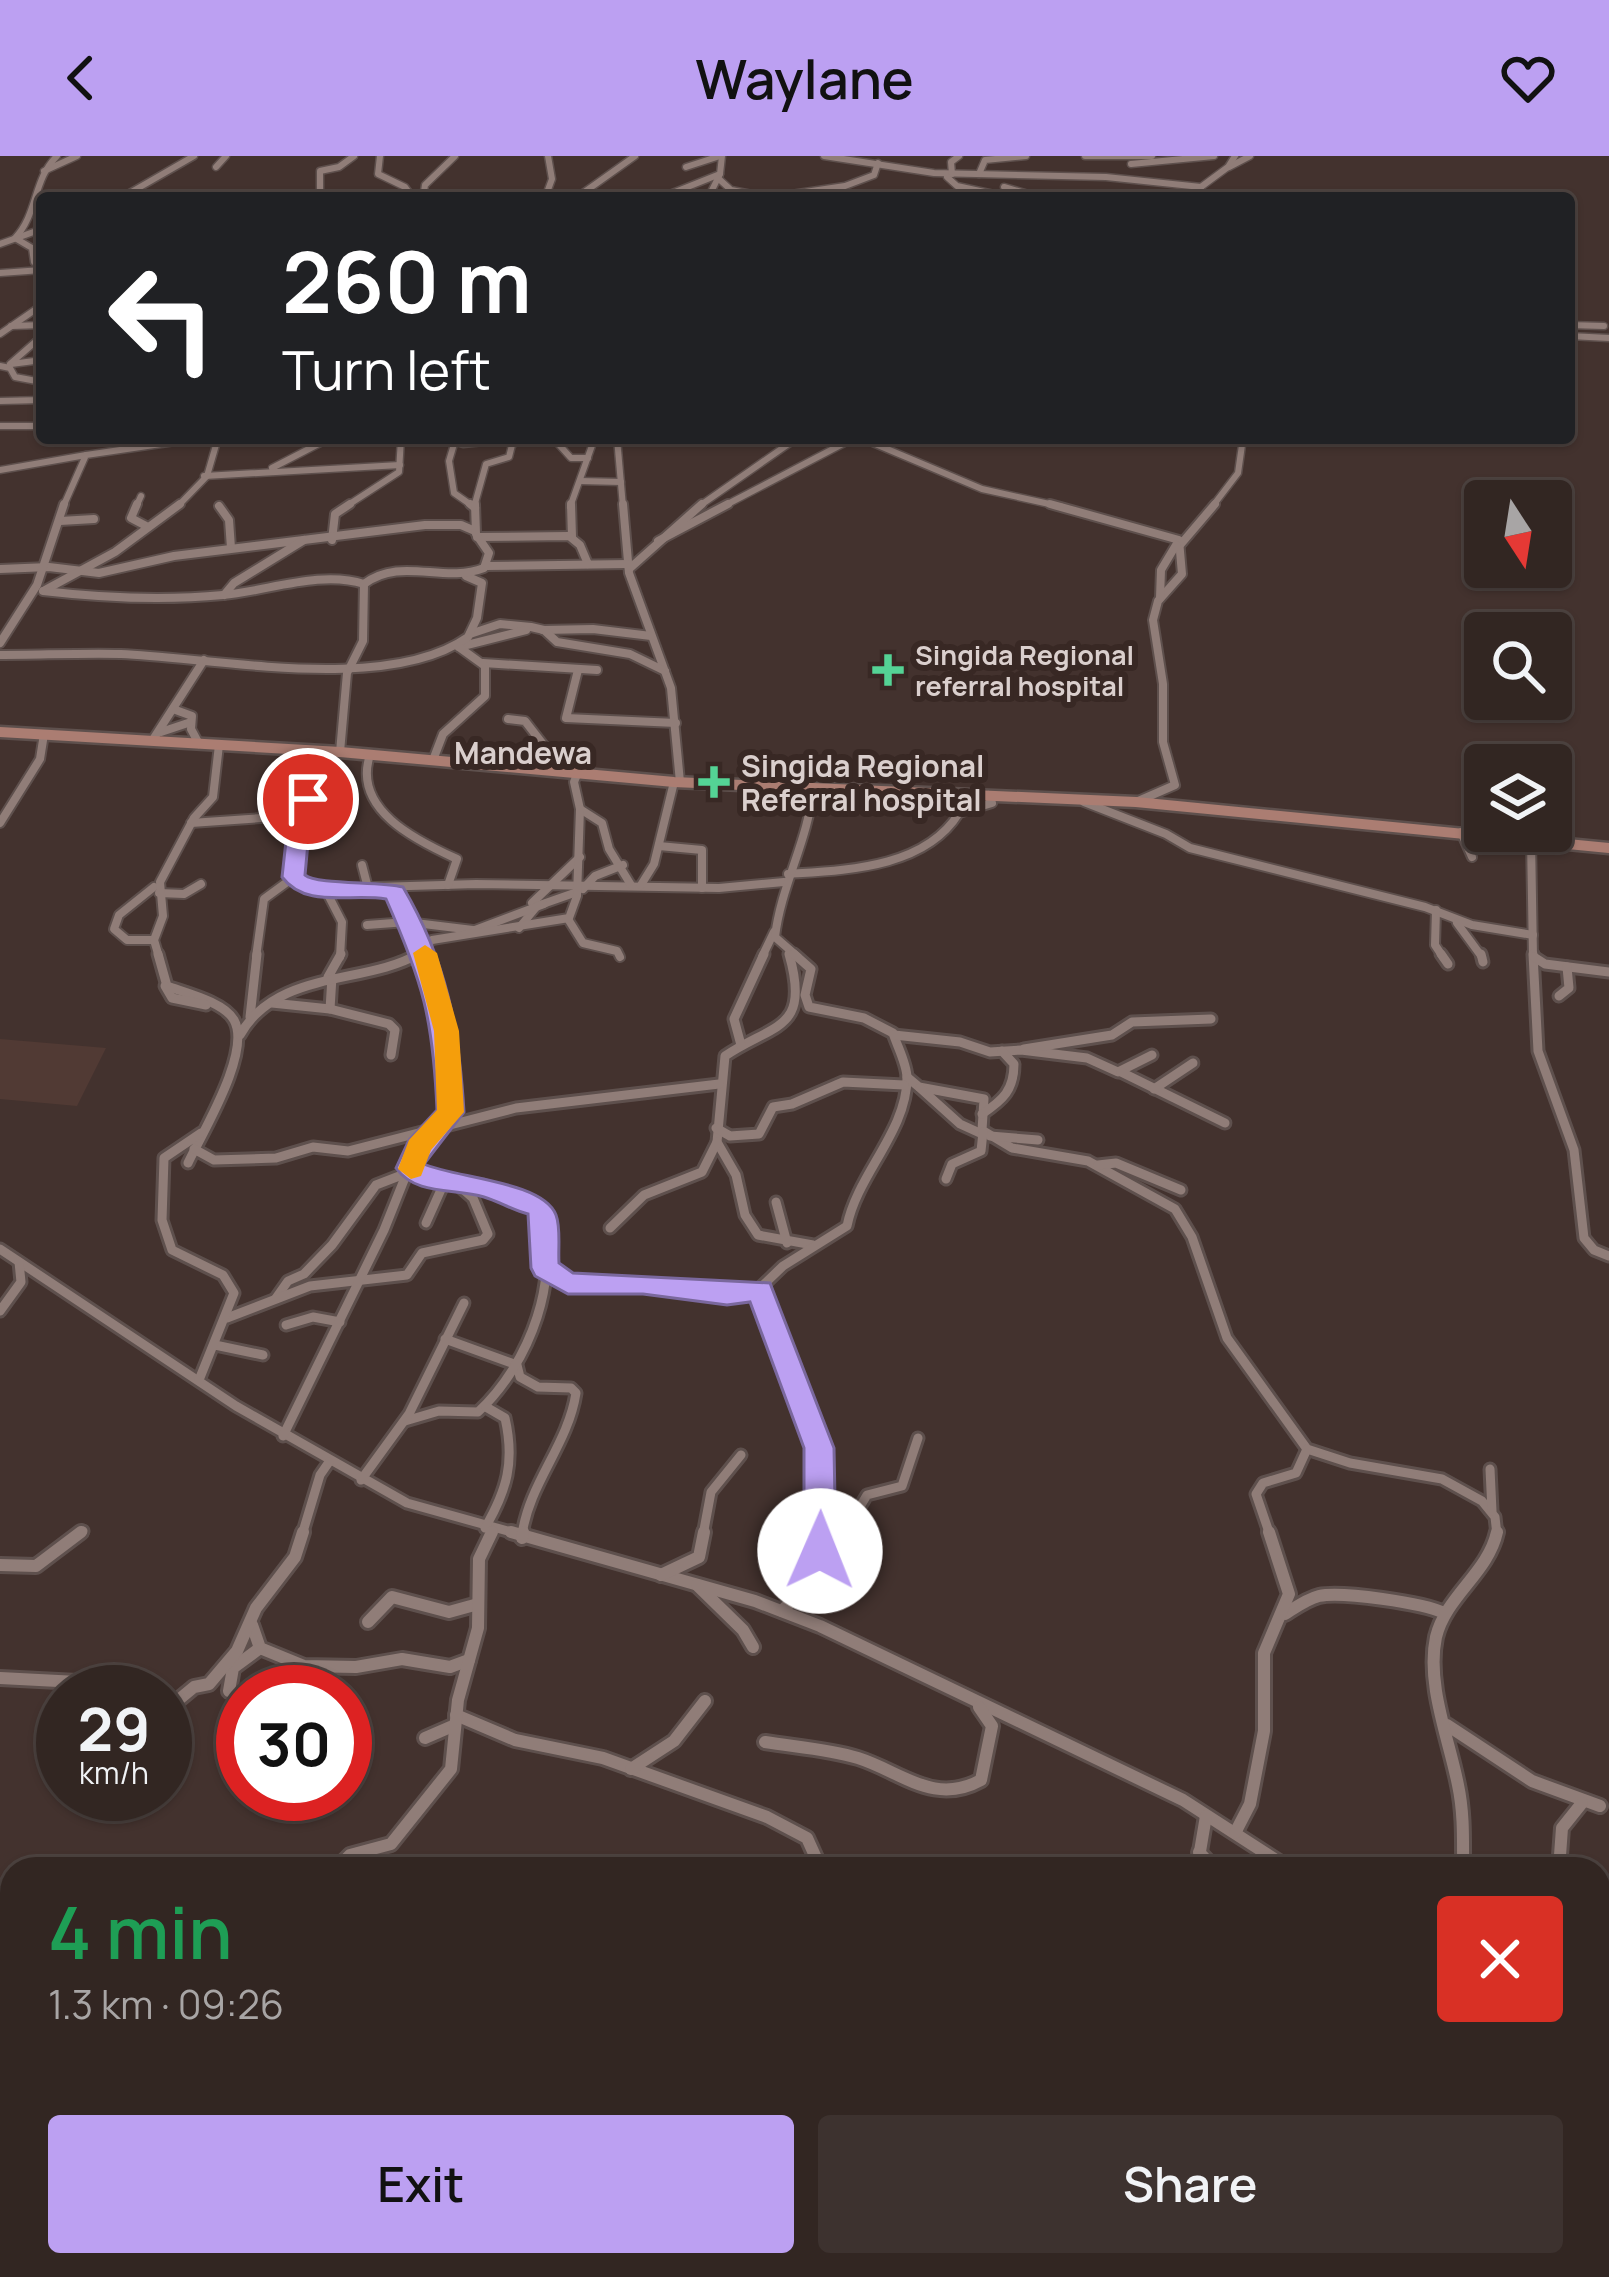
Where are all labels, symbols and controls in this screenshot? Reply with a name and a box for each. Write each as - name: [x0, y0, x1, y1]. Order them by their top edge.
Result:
- text: Waylane: [695, 41, 914, 115]
- icon: back: [48, 45, 114, 111]
- icon: heart: [1495, 45, 1561, 111]
- text: 260 m: [282, 223, 532, 338]
- icon: left: [84, 240, 240, 396]
- text: Turn left: [282, 332, 491, 406]
- north arrow: [1464, 480, 1572, 588]
- map controls: [1464, 480, 1572, 852]
- button: search: [1464, 612, 1572, 720]
- place label: Singida Regional referral hospital: [915, 636, 1134, 704]
- marker: Singida Regional referral hospital: [872, 654, 904, 686]
- district label: Mandewa: [454, 732, 592, 773]
- button: layers: [1464, 744, 1572, 852]
- place label: Singida Regional Referral hospital: [741, 745, 984, 820]
- pin: [257, 748, 359, 850]
- icon: arrive: [275, 766, 341, 832]
- marker: Singida Regional Referral hospital: [698, 766, 730, 798]
- position arrow: [757, 1488, 883, 1614]
- speed limit sign: 30: [216, 1665, 372, 1821]
- text: 29: [77, 1687, 151, 1769]
- text: km/h: [79, 1752, 149, 1793]
- text: 4 min: [48, 1882, 233, 1981]
- button: close: [1437, 1896, 1563, 2022]
- text: 1.3 km · 09:26: [48, 1977, 284, 2031]
- button: Exit: [48, 2115, 794, 2253]
- button: Share: [818, 2115, 1563, 2253]

